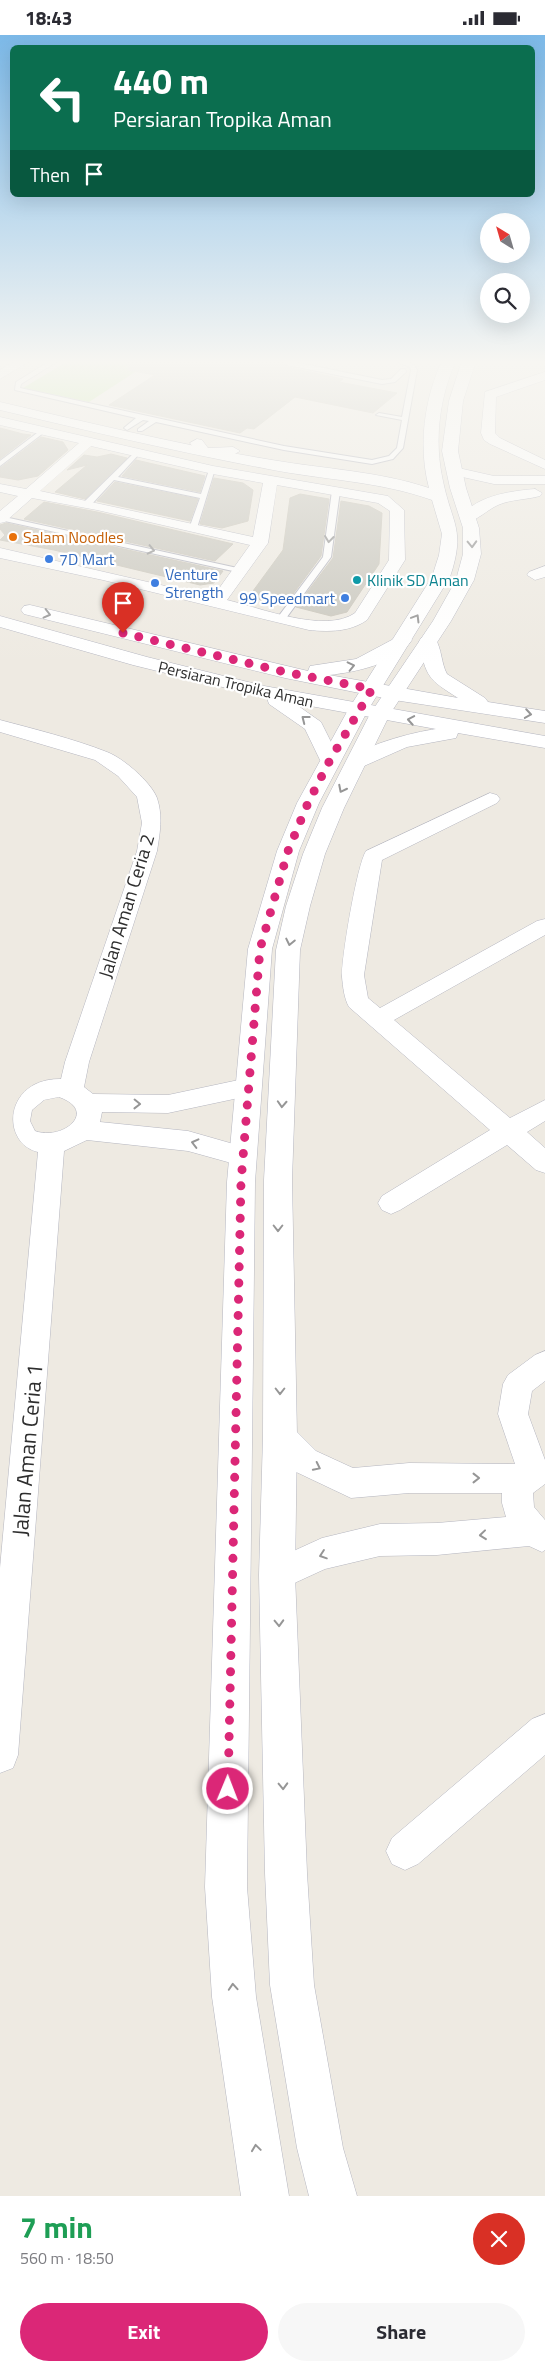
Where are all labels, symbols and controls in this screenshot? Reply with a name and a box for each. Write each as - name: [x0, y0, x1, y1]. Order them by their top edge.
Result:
- text: 18:43: [25, 3, 72, 32]
- text: 440 m: [113, 54, 209, 108]
- icon: left: [30, 65, 95, 130]
- text: Persiaran Tropika Aman: [113, 102, 332, 136]
- text: Then: [30, 160, 70, 189]
- icon: arrive: [80, 160, 108, 188]
- north arrow: [480, 213, 530, 263]
- map controls: [480, 213, 530, 323]
- button: search: [480, 273, 530, 323]
- place label: Salam Noodles: [23, 525, 124, 549]
- marker: Salam Noodles: [7, 531, 19, 543]
- one-way arrow: [324, 536, 335, 544]
- one-way arrow: [467, 541, 477, 549]
- one-way arrow: [147, 544, 156, 555]
- place label: 7D Mart: [59, 547, 115, 571]
- marker: 7D Mart: [43, 553, 55, 565]
- place label: Venture Strength: [165, 562, 224, 604]
- place label: Klinik SD Aman: [367, 568, 469, 592]
- marker: Klinik SD Aman: [351, 574, 363, 586]
- marker: Venture Strength: [149, 577, 161, 589]
- pin: [102, 582, 144, 633]
- place label: 99 Speedmart: [239, 586, 335, 610]
- icon: arrive: [109, 589, 137, 617]
- marker: 99 Speedmart: [339, 592, 351, 604]
- one-way arrow: [43, 608, 52, 619]
- one-way arrow: [410, 615, 420, 624]
- street label: Persiaran Tropika Aman: [156, 654, 316, 714]
- one-way arrow: [346, 661, 355, 672]
- one-way arrow: [524, 709, 533, 719]
- one-way arrow: [406, 715, 415, 725]
- one-way arrow: [302, 716, 311, 724]
- one-way arrow: [338, 784, 348, 793]
- street label: Jalan Aman Ceria 2: [90, 830, 161, 981]
- one-way arrow: [285, 938, 296, 947]
- one-way arrow: [133, 1098, 141, 1109]
- one-way arrow: [276, 1101, 287, 1109]
- one-way arrow: [191, 1139, 199, 1149]
- one-way arrow: [273, 1225, 283, 1233]
- street label: Jalan Aman Ceria 1: [3, 1362, 51, 1538]
- one-way arrow: [274, 1387, 285, 1395]
- one-way arrow: [312, 1461, 321, 1471]
- one-way arrow: [472, 1473, 480, 1483]
- one-way arrow: [479, 1529, 487, 1540]
- one-way arrow: [319, 1549, 328, 1559]
- one-way arrow: [273, 1619, 284, 1627]
- position arrow: [201, 1762, 253, 1814]
- one-way arrow: [278, 1782, 289, 1790]
- one-way arrow: [228, 1983, 239, 1991]
- one-way arrow: [251, 2144, 262, 2152]
- text: 7 min: [20, 2204, 93, 2250]
- button: close: [473, 2213, 525, 2265]
- text: 560 m · 18:50: [20, 2246, 114, 2270]
- button: Exit: [20, 2303, 268, 2361]
- button: Share: [278, 2303, 525, 2361]

